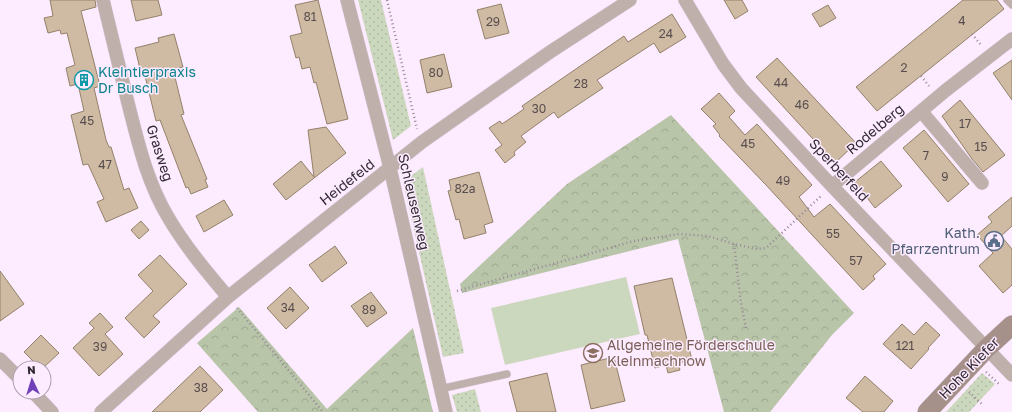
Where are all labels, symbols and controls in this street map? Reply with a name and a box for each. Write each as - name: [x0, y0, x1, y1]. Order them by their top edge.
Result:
- house number: 81: [303, 9, 317, 24]
- house number: 4: [958, 13, 966, 28]
- house number: 29: [486, 14, 500, 29]
- house number: 24: [659, 26, 673, 41]
- house number: 2: [901, 60, 908, 75]
- place label: Kleintierpraxis Dr Busch: [98, 63, 196, 96]
- house number: 80: [429, 65, 443, 80]
- building icon: Kleintierpraxis Dr Busch: [73, 69, 95, 91]
- house number: 44: [774, 75, 788, 90]
- house number: 28: [574, 76, 588, 91]
- house number: 46: [795, 97, 809, 112]
- street label: Rodelberg: [843, 100, 907, 158]
- house number: 30: [532, 101, 546, 116]
- house number: 45: [80, 113, 94, 128]
- house number: 17: [959, 116, 971, 131]
- street label: Grasweg: [143, 122, 178, 183]
- street label: Sperberfeld: [806, 135, 873, 205]
- house number: 45: [741, 136, 755, 151]
- house number: 15: [975, 139, 987, 154]
- house number: 7: [923, 148, 929, 163]
- street label: Schleusenweg: [395, 152, 434, 252]
- street label: Heidefeld: [316, 155, 378, 208]
- house number: 47: [98, 157, 112, 172]
- house number: 9: [941, 169, 949, 184]
- house number: 49: [776, 173, 790, 188]
- house number: 82a: [454, 181, 476, 196]
- place label: Kath. Pfarrzentrum: [891, 224, 980, 257]
- house number: 55: [826, 226, 840, 241]
- public building icon: Kath. Pfarrzentrum: [983, 230, 1005, 252]
- house number: 57: [849, 253, 863, 268]
- house number: 34: [281, 300, 295, 315]
- house number: 89: [362, 302, 376, 317]
- street label: Hohe Kiefer: [935, 333, 1003, 402]
- place label: Allgemeine Förderschule Kleinmachnow: [607, 336, 775, 369]
- house number: 121: [896, 338, 914, 353]
- house number: 39: [93, 339, 107, 354]
- school or university icon: Allgemeine Förderschule Kleinmachnow: [582, 342, 604, 364]
- north arrow: [12, 360, 52, 400]
- text: N: [27, 363, 36, 376]
- house number: 38: [194, 380, 208, 395]

